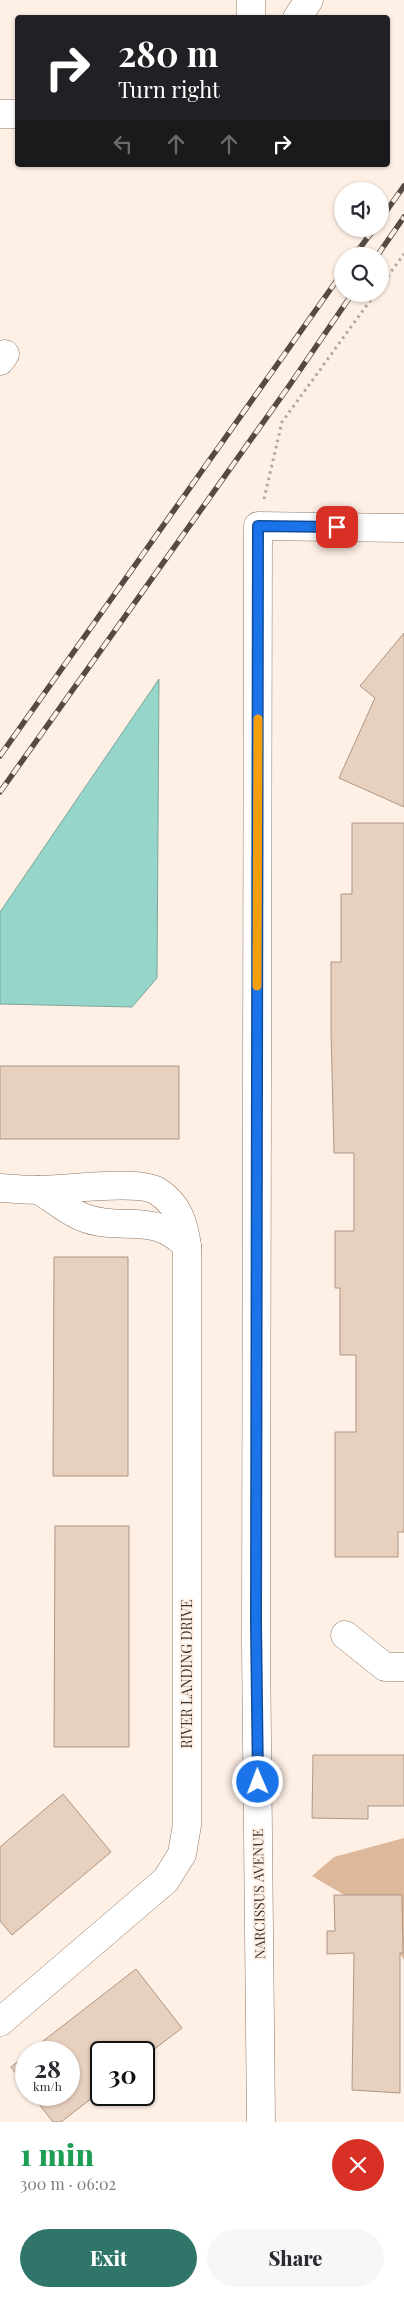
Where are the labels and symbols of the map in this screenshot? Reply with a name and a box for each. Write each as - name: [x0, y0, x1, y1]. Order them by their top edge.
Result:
- pin: [316, 506, 358, 548]
- street label: RIVER LANDING DRIVE: [177, 1599, 196, 1749]
- position arrow: [231, 1755, 283, 1807]
- street label: NARCISSUS AVENUE: [248, 1829, 269, 1959]
- speed limit sign: 30: [90, 2041, 155, 2106]

